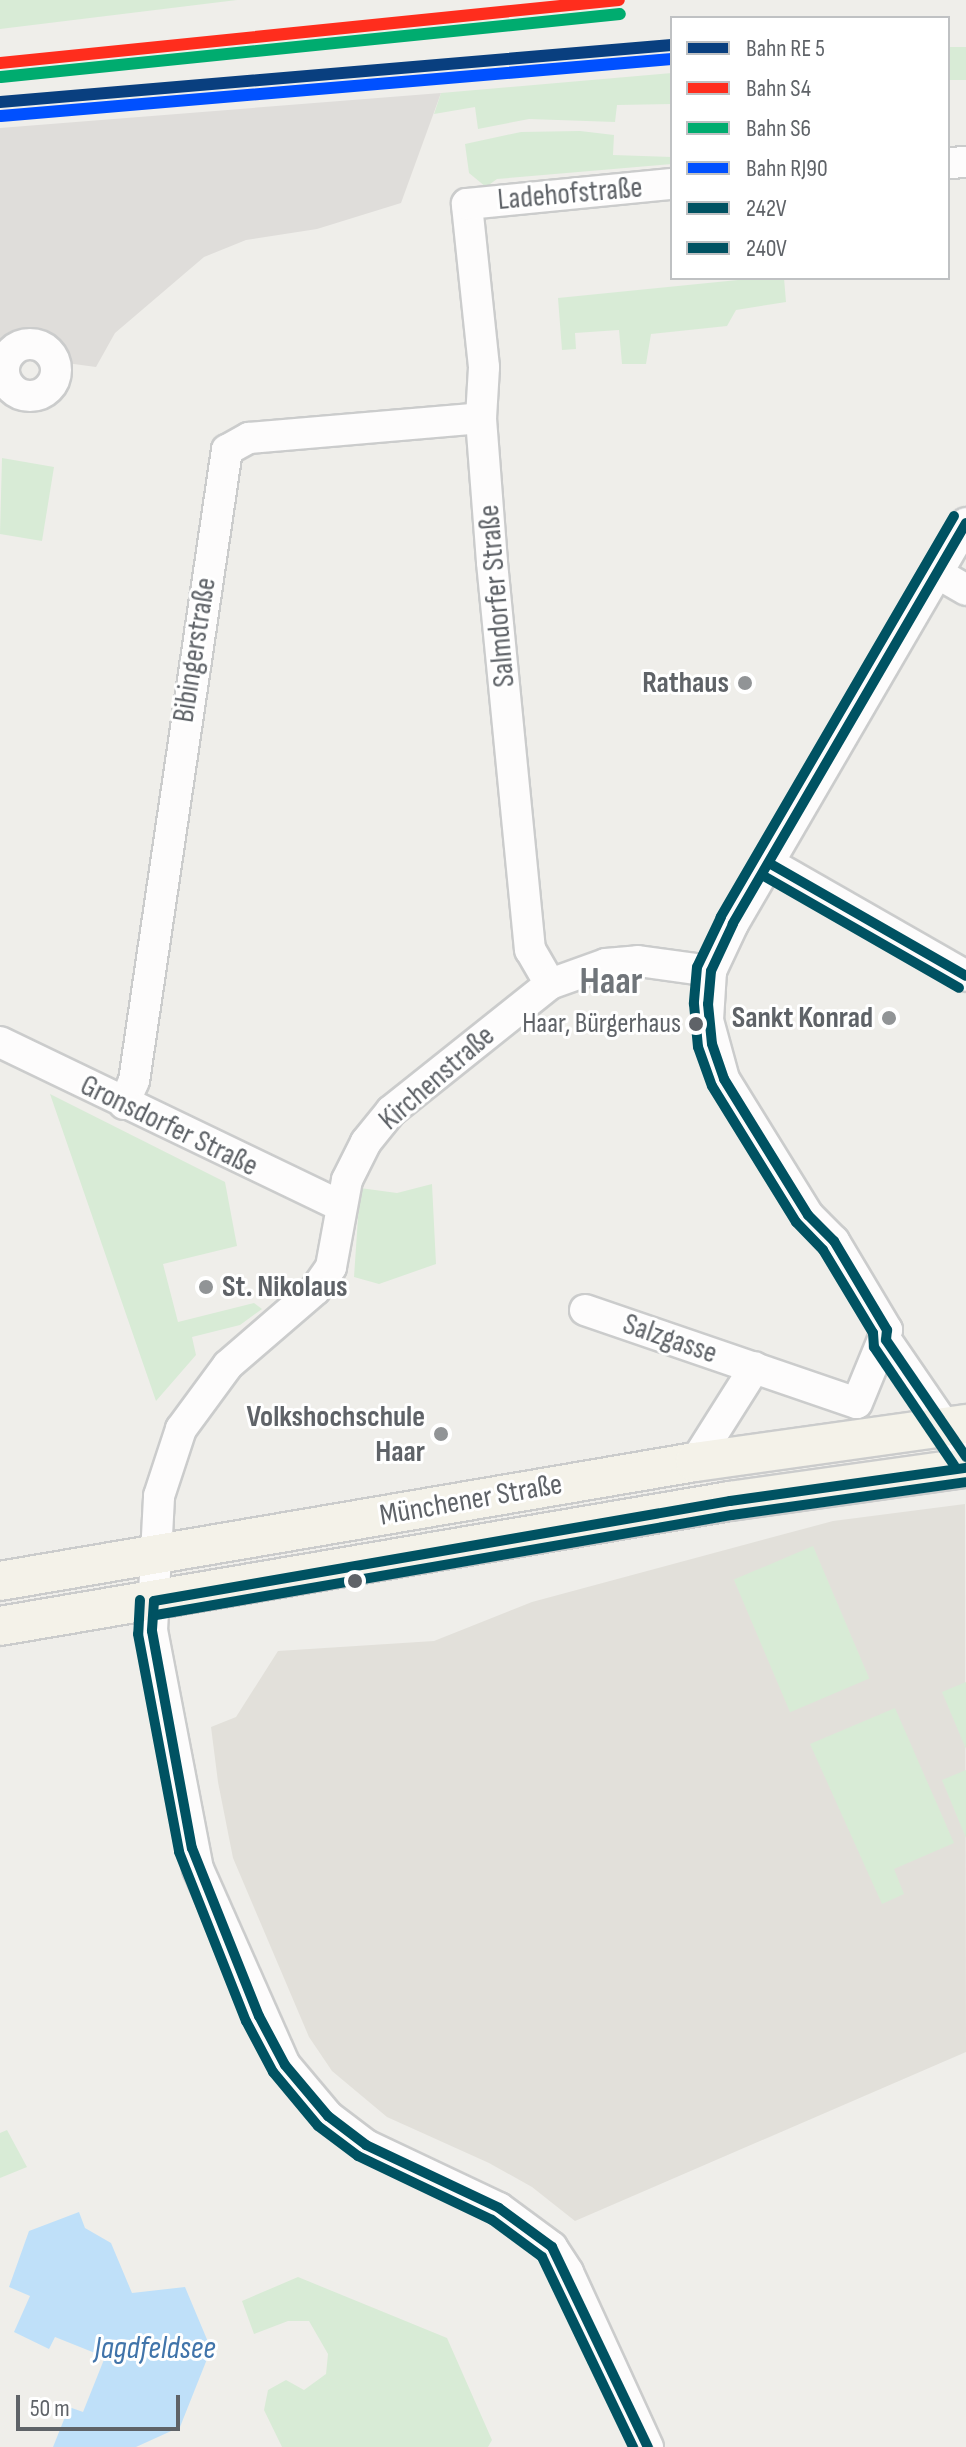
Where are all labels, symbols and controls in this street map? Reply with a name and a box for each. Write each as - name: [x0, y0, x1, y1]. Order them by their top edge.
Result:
- legend: [670, 16, 950, 280]
- text: Bahn RE 5: [746, 34, 825, 63]
- text: Bahn S4: [746, 74, 811, 103]
- text: Bahn S6: [746, 114, 811, 143]
- text: Bahn RJ90: [746, 154, 828, 183]
- street label: Ladehofstraße: [496, 170, 644, 218]
- text: 242V: [746, 194, 787, 223]
- text: 240V: [746, 234, 787, 263]
- street label: Salmdorfer Straße: [471, 503, 523, 689]
- street label: Bibingerstraße: [166, 575, 224, 725]
- place label: Rathaus: [642, 665, 729, 701]
- marker: Rathaus: [736, 674, 754, 692]
- district label: Haar: [579, 959, 643, 1005]
- place label: Sankt Konrad: [732, 1000, 873, 1036]
- place label: Haar, Bürgerhaus: [522, 1007, 681, 1041]
- marker: Sankt Konrad: [880, 1009, 898, 1027]
- marker: Haar, Bürgerhaus: [688, 1016, 704, 1032]
- street label: Kirchenstraße: [372, 1018, 502, 1138]
- street label: Gronsdorfer Straße: [74, 1068, 264, 1184]
- place label: St. Nikolaus: [222, 1269, 348, 1305]
- marker: St. Nikolaus: [197, 1278, 215, 1296]
- street label: Salzgasse: [618, 1306, 722, 1372]
- place label: Volkshochschule Haar: [247, 1399, 425, 1470]
- marker: Volkshochschule Haar: [432, 1425, 450, 1443]
- street label: Münchener Straße: [377, 1466, 565, 1534]
- unlabelled marker: [347, 1573, 363, 1589]
- water label: Jagdfeldsee: [94, 2330, 216, 2368]
- scale bar: [20, 2379, 184, 2429]
- text: 50 m: [30, 2394, 70, 2423]

